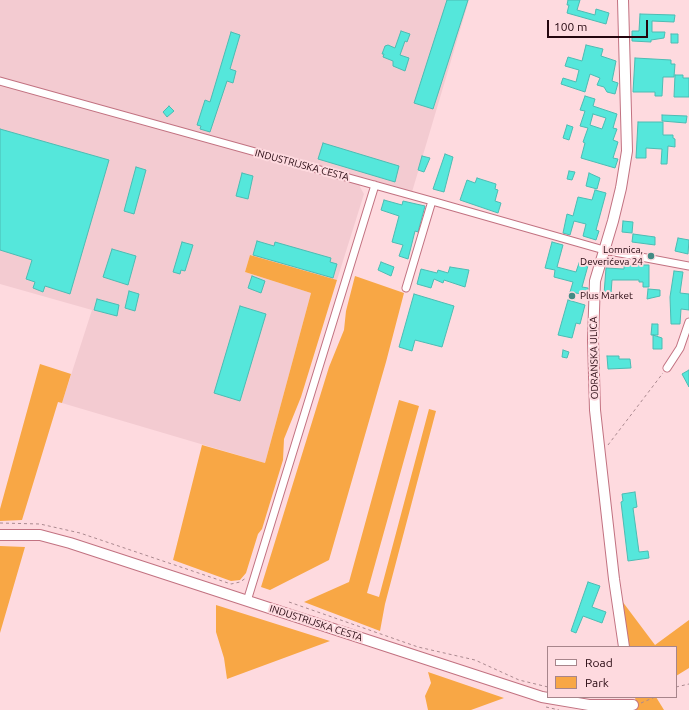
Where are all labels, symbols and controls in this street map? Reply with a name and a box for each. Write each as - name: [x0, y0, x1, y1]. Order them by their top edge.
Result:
- scale bar: [549, 12, 650, 38]
- text: 100 m: [554, 20, 587, 33]
- street label: INDUSTRIJSKA CESTA: [254, 147, 350, 183]
- place label: Lomnica, Deverićeva 24: [580, 244, 643, 268]
- marker: Lomnica, Deverićeva 24: [646, 251, 656, 261]
- place label: Plus Market: [580, 290, 633, 302]
- marker: Plus Market: [567, 291, 577, 301]
- street label: ODRANSKA ULICA: [587, 317, 601, 399]
- street label: INDUSTRIJSKA CESTA: [268, 602, 364, 644]
- legend: [547, 646, 677, 698]
- text: Road: [585, 656, 613, 669]
- text: Park: [585, 676, 609, 689]

